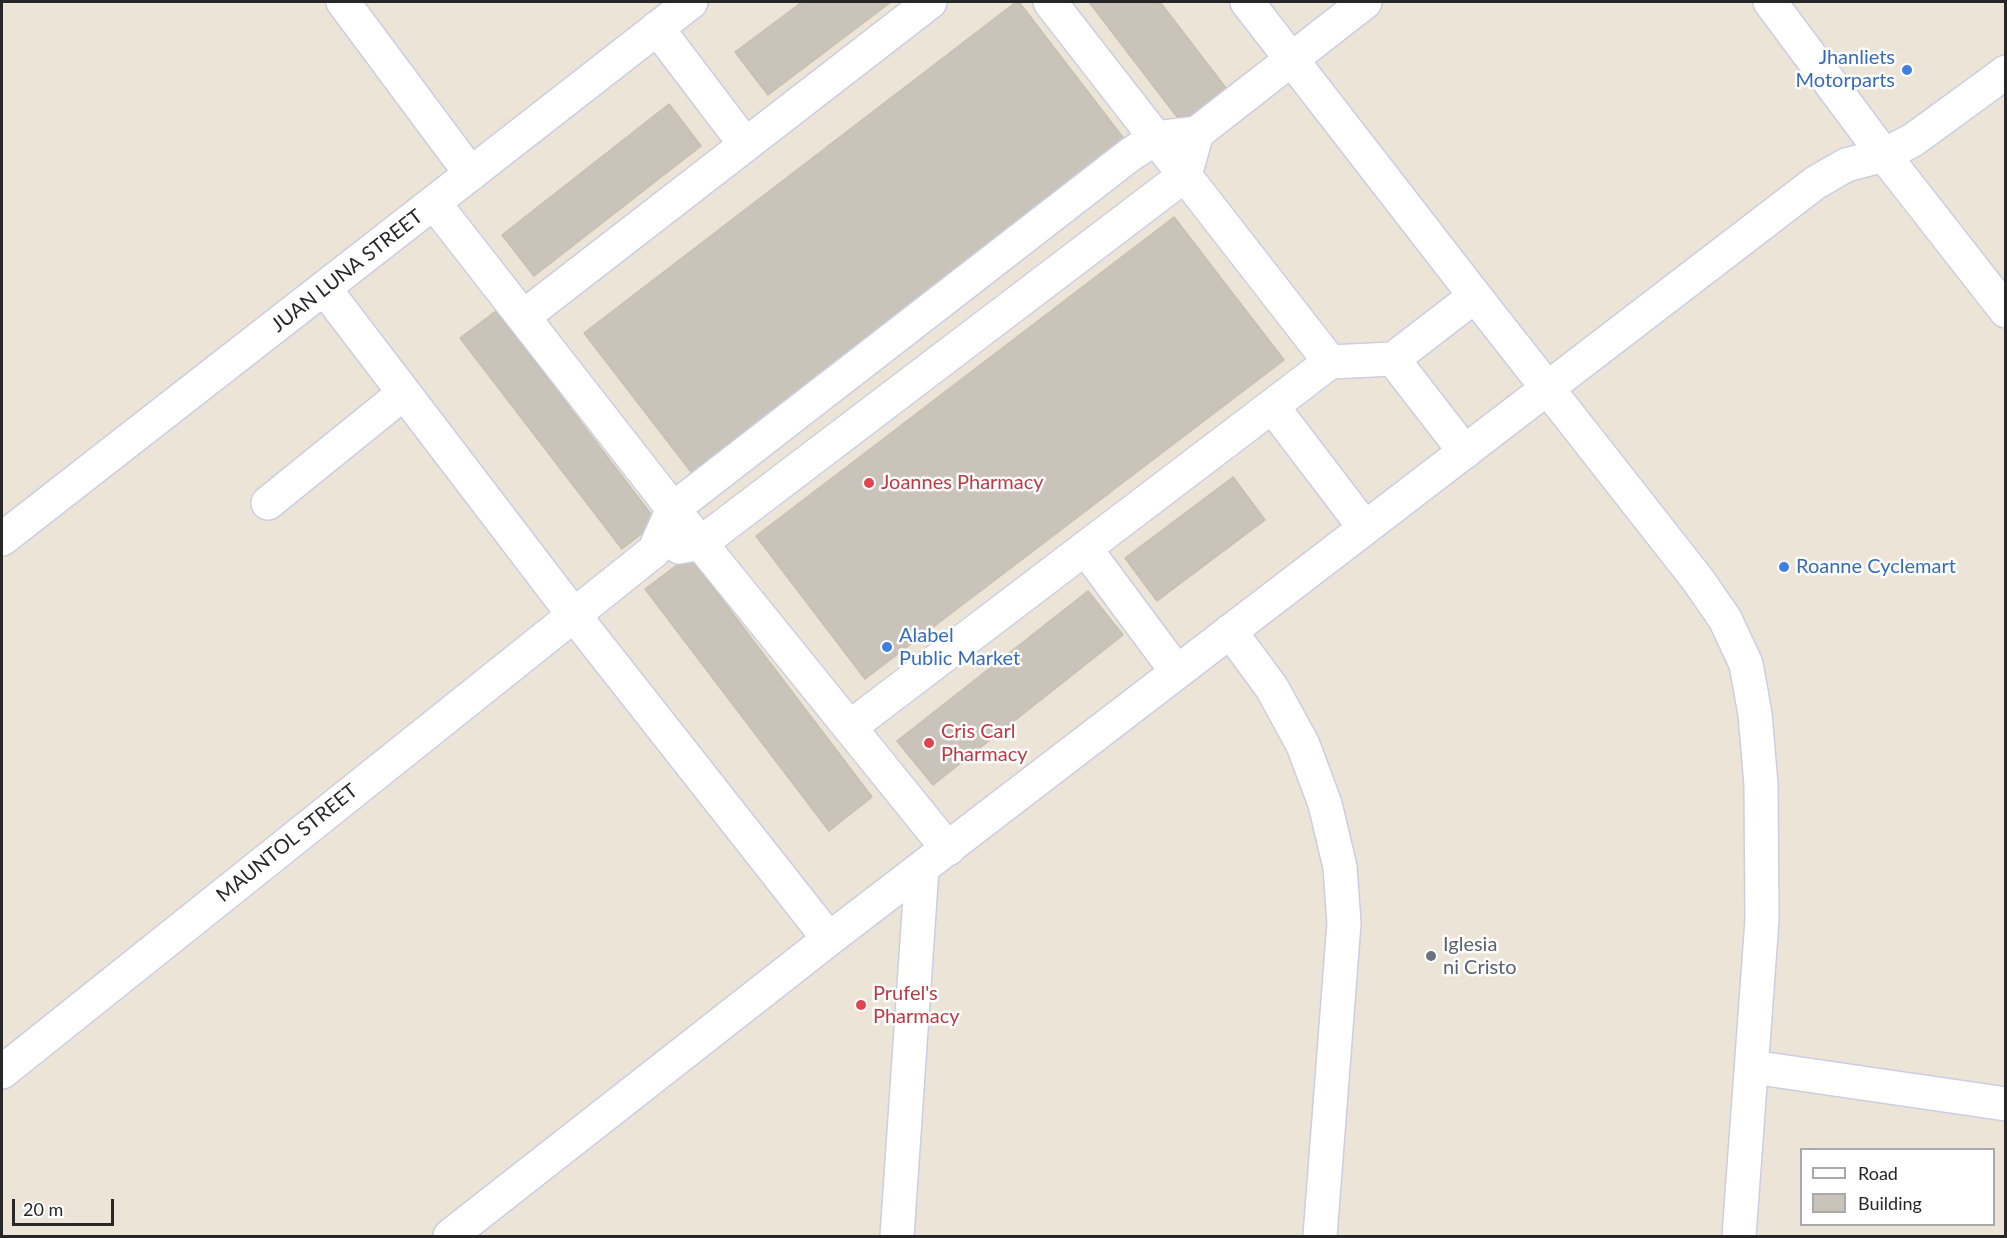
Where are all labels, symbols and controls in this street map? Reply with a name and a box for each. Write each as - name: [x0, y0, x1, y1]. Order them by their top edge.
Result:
- place label: Jhanliets Motorparts: [1796, 46, 1895, 93]
- marker: Jhanliets Motorparts: [1900, 63, 1914, 77]
- street label: JUAN LUNA STREET: [267, 205, 427, 337]
- place label: Joannes Pharmacy: [881, 471, 1044, 495]
- marker: Joannes Pharmacy: [862, 476, 876, 490]
- place label: Roanne Cyclemart: [1796, 555, 1956, 579]
- marker: Roanne Cyclemart: [1777, 560, 1791, 574]
- place label: Alabel Public Market: [899, 624, 1020, 671]
- marker: Alabel Public Market: [880, 640, 894, 654]
- place label: Cris Carl Pharmacy: [941, 720, 1028, 767]
- marker: Cris Carl Pharmacy: [922, 736, 936, 750]
- street label: MAUNTOL STREET: [212, 779, 362, 907]
- place label: Iglesia ni Cristo: [1443, 933, 1517, 980]
- marker: Iglesia ni Cristo: [1424, 949, 1438, 963]
- place label: Prufel's Pharmacy: [873, 982, 960, 1029]
- marker: Prufel's Pharmacy: [854, 998, 868, 1012]
- legend: [1800, 1148, 1995, 1226]
- text: Road: [1858, 1162, 1898, 1184]
- scale bar: [15, 1187, 117, 1225]
- text: Building: [1858, 1192, 1922, 1214]
- text: 20 m: [23, 1198, 63, 1220]

